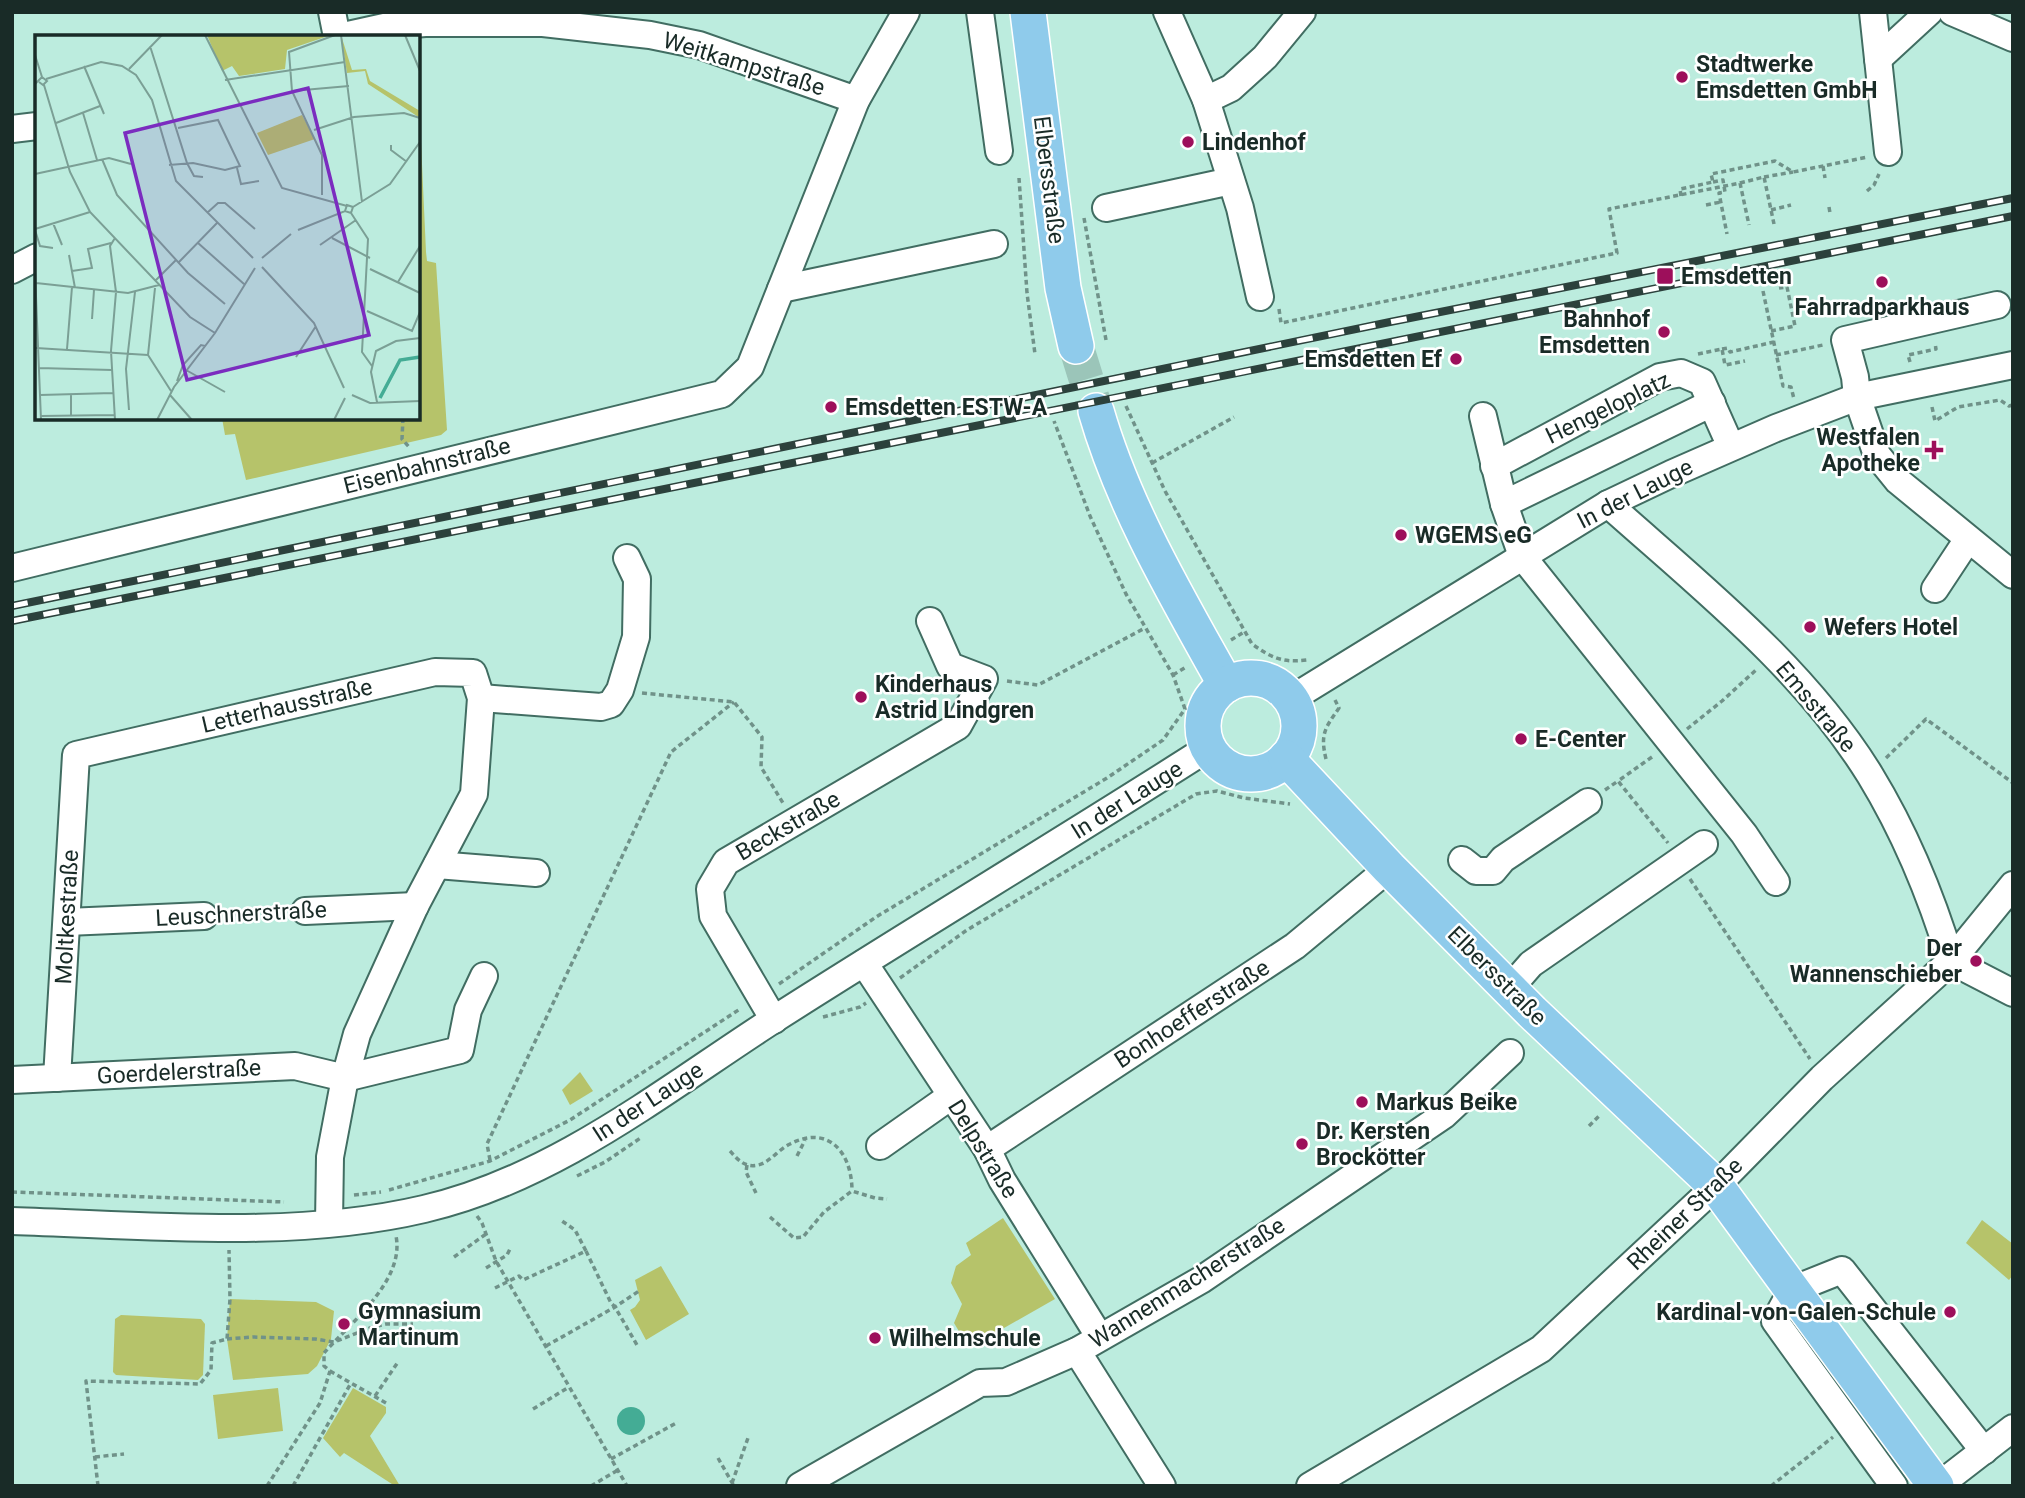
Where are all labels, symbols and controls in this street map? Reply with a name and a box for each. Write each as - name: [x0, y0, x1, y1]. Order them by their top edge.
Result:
- street label: Weitkampstraße: [660, 27, 828, 101]
- inset map: [35, 35, 420, 420]
- place label: Stadtwerke Emsdetten GmbH: [1696, 51, 1877, 104]
- marker: Stadtwerke Emsdetten GmbH: [1674, 69, 1690, 85]
- street label: Elbersstraße: [1028, 115, 1070, 245]
- place label: Lindenhof: [1202, 129, 1307, 156]
- marker: Lindenhof: [1180, 134, 1196, 150]
- place label: Emsdetten: [1681, 263, 1792, 290]
- marker: Emsdetten: [1655, 266, 1675, 286]
- marker: Fahrradparkhaus: [1874, 274, 1890, 290]
- place label: Fahrradparkhaus: [1794, 294, 1970, 321]
- place label: Bahnhof Emsdetten: [1539, 306, 1651, 359]
- marker: Bahnhof Emsdetten: [1656, 324, 1672, 340]
- place label: Emsdetten Ef: [1304, 346, 1443, 373]
- marker: Emsdetten Ef: [1448, 351, 1464, 367]
- street label: Hengeloplatz: [1541, 366, 1675, 450]
- place label: Emsdetten ESTW-A: [845, 394, 1048, 421]
- marker: Emsdetten ESTW-A: [823, 399, 839, 415]
- place label: Westfalen Apotheke: [1816, 424, 1920, 477]
- street label: Eisenbahnstraße: [341, 432, 513, 500]
- marker: Westfalen Apotheke: [1926, 442, 1942, 458]
- street label: In der Lauge: [1573, 453, 1697, 535]
- place label: WGEMS eG: [1415, 522, 1532, 549]
- marker: WGEMS eG: [1393, 527, 1409, 543]
- place label: Wefers Hotel: [1824, 614, 1958, 641]
- marker: Wefers Hotel: [1802, 619, 1818, 635]
- street label: Emsstraße: [1770, 656, 1862, 758]
- place label: Kinderhaus Astrid Lindgren: [875, 671, 1034, 724]
- street label: Letterhausstraße: [199, 673, 375, 739]
- marker: Kinderhaus Astrid Lindgren: [853, 689, 869, 705]
- place label: E-Center: [1535, 726, 1627, 753]
- marker: E-Center: [1513, 731, 1529, 747]
- street label: In der Lauge: [1066, 755, 1188, 845]
- street label: Beckstraße: [731, 785, 845, 867]
- street label: Moltkestraße: [50, 849, 84, 985]
- street label: Leuschnerstraße: [155, 896, 327, 932]
- street label: Elbersstraße: [1442, 921, 1552, 1031]
- place label: Der Wannenschieber: [1790, 935, 1963, 988]
- marker: Der Wannenschieber: [1968, 953, 1984, 969]
- street label: Bonhoefferstraße: [1110, 954, 1274, 1074]
- street label: Goerdelerstraße: [96, 1054, 262, 1090]
- street label: In der Lauge: [588, 1056, 708, 1148]
- place label: Markus Beike: [1376, 1089, 1517, 1116]
- marker: Markus Beike: [1354, 1094, 1370, 1110]
- street label: Delpstraße: [942, 1095, 1024, 1203]
- place label: Dr. Kersten Brockötter: [1316, 1118, 1430, 1171]
- marker: Dr. Kersten Brockötter: [1294, 1136, 1310, 1152]
- street label: Rheiner Straße: [1622, 1152, 1748, 1276]
- street label: Wannenmacherstraße: [1084, 1212, 1290, 1354]
- place label: Gymnasium Martinum: [358, 1298, 481, 1351]
- place label: Kardinal-von-Galen-Schule: [1656, 1299, 1936, 1326]
- marker: Kardinal-von-Galen-Schule: [1942, 1304, 1958, 1320]
- marker: Gymnasium Martinum: [336, 1316, 352, 1332]
- place label: Wilhelmschule: [889, 1325, 1041, 1352]
- marker: Wilhelmschule: [867, 1330, 883, 1346]

